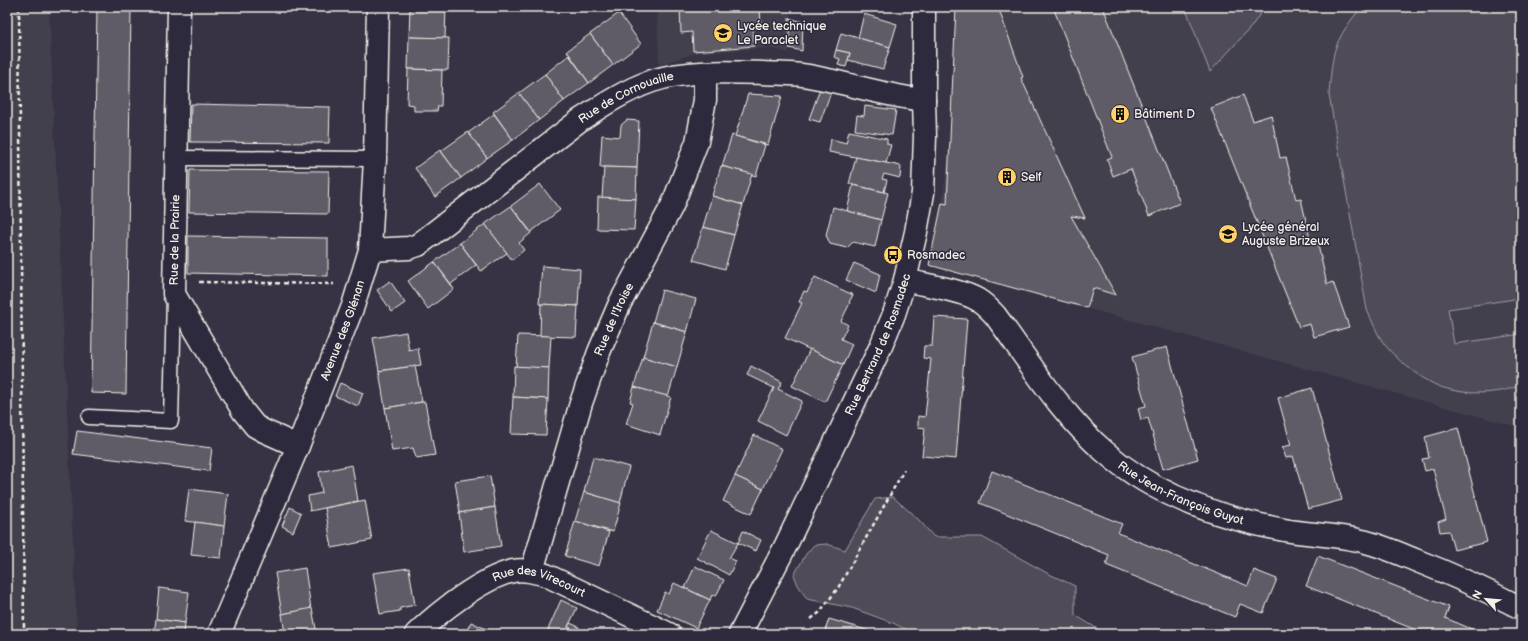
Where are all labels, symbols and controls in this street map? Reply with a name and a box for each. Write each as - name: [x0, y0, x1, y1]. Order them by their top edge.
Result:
- place label: Lycée technique Le Paraclet: [737, 19, 826, 48]
- school or university icon: Lycée technique Le Paraclet: [712, 22, 734, 44]
- street label: Rue de Cornouaille: [575, 68, 675, 127]
- building icon: Bâtiment D: [1109, 103, 1131, 125]
- place label: Bâtiment D: [1134, 107, 1195, 122]
- building icon: Self: [996, 166, 1018, 188]
- place label: Self: [1021, 170, 1042, 185]
- street label: Rue de la Prairie: [167, 194, 183, 286]
- place label: Lycée général Auguste Brizeux: [1242, 220, 1330, 249]
- school or university icon: Lycée général Auguste Brizeux: [1217, 223, 1239, 245]
- bus stop icon: Rosmadec: [882, 244, 904, 266]
- place label: Rosmadec: [907, 248, 965, 263]
- street label: Rue Bertrand de Rosmadec: [841, 272, 914, 418]
- street label: Avenue des Glénan: [317, 278, 368, 383]
- street label: Rue de l'Iroise: [591, 280, 637, 358]
- street label: Rue Jean-François Guyot: [1115, 458, 1246, 528]
- street label: Rue des Virecourt: [490, 563, 588, 600]
- north arrow: [1466, 579, 1506, 619]
- text: N: [1470, 588, 1485, 601]

